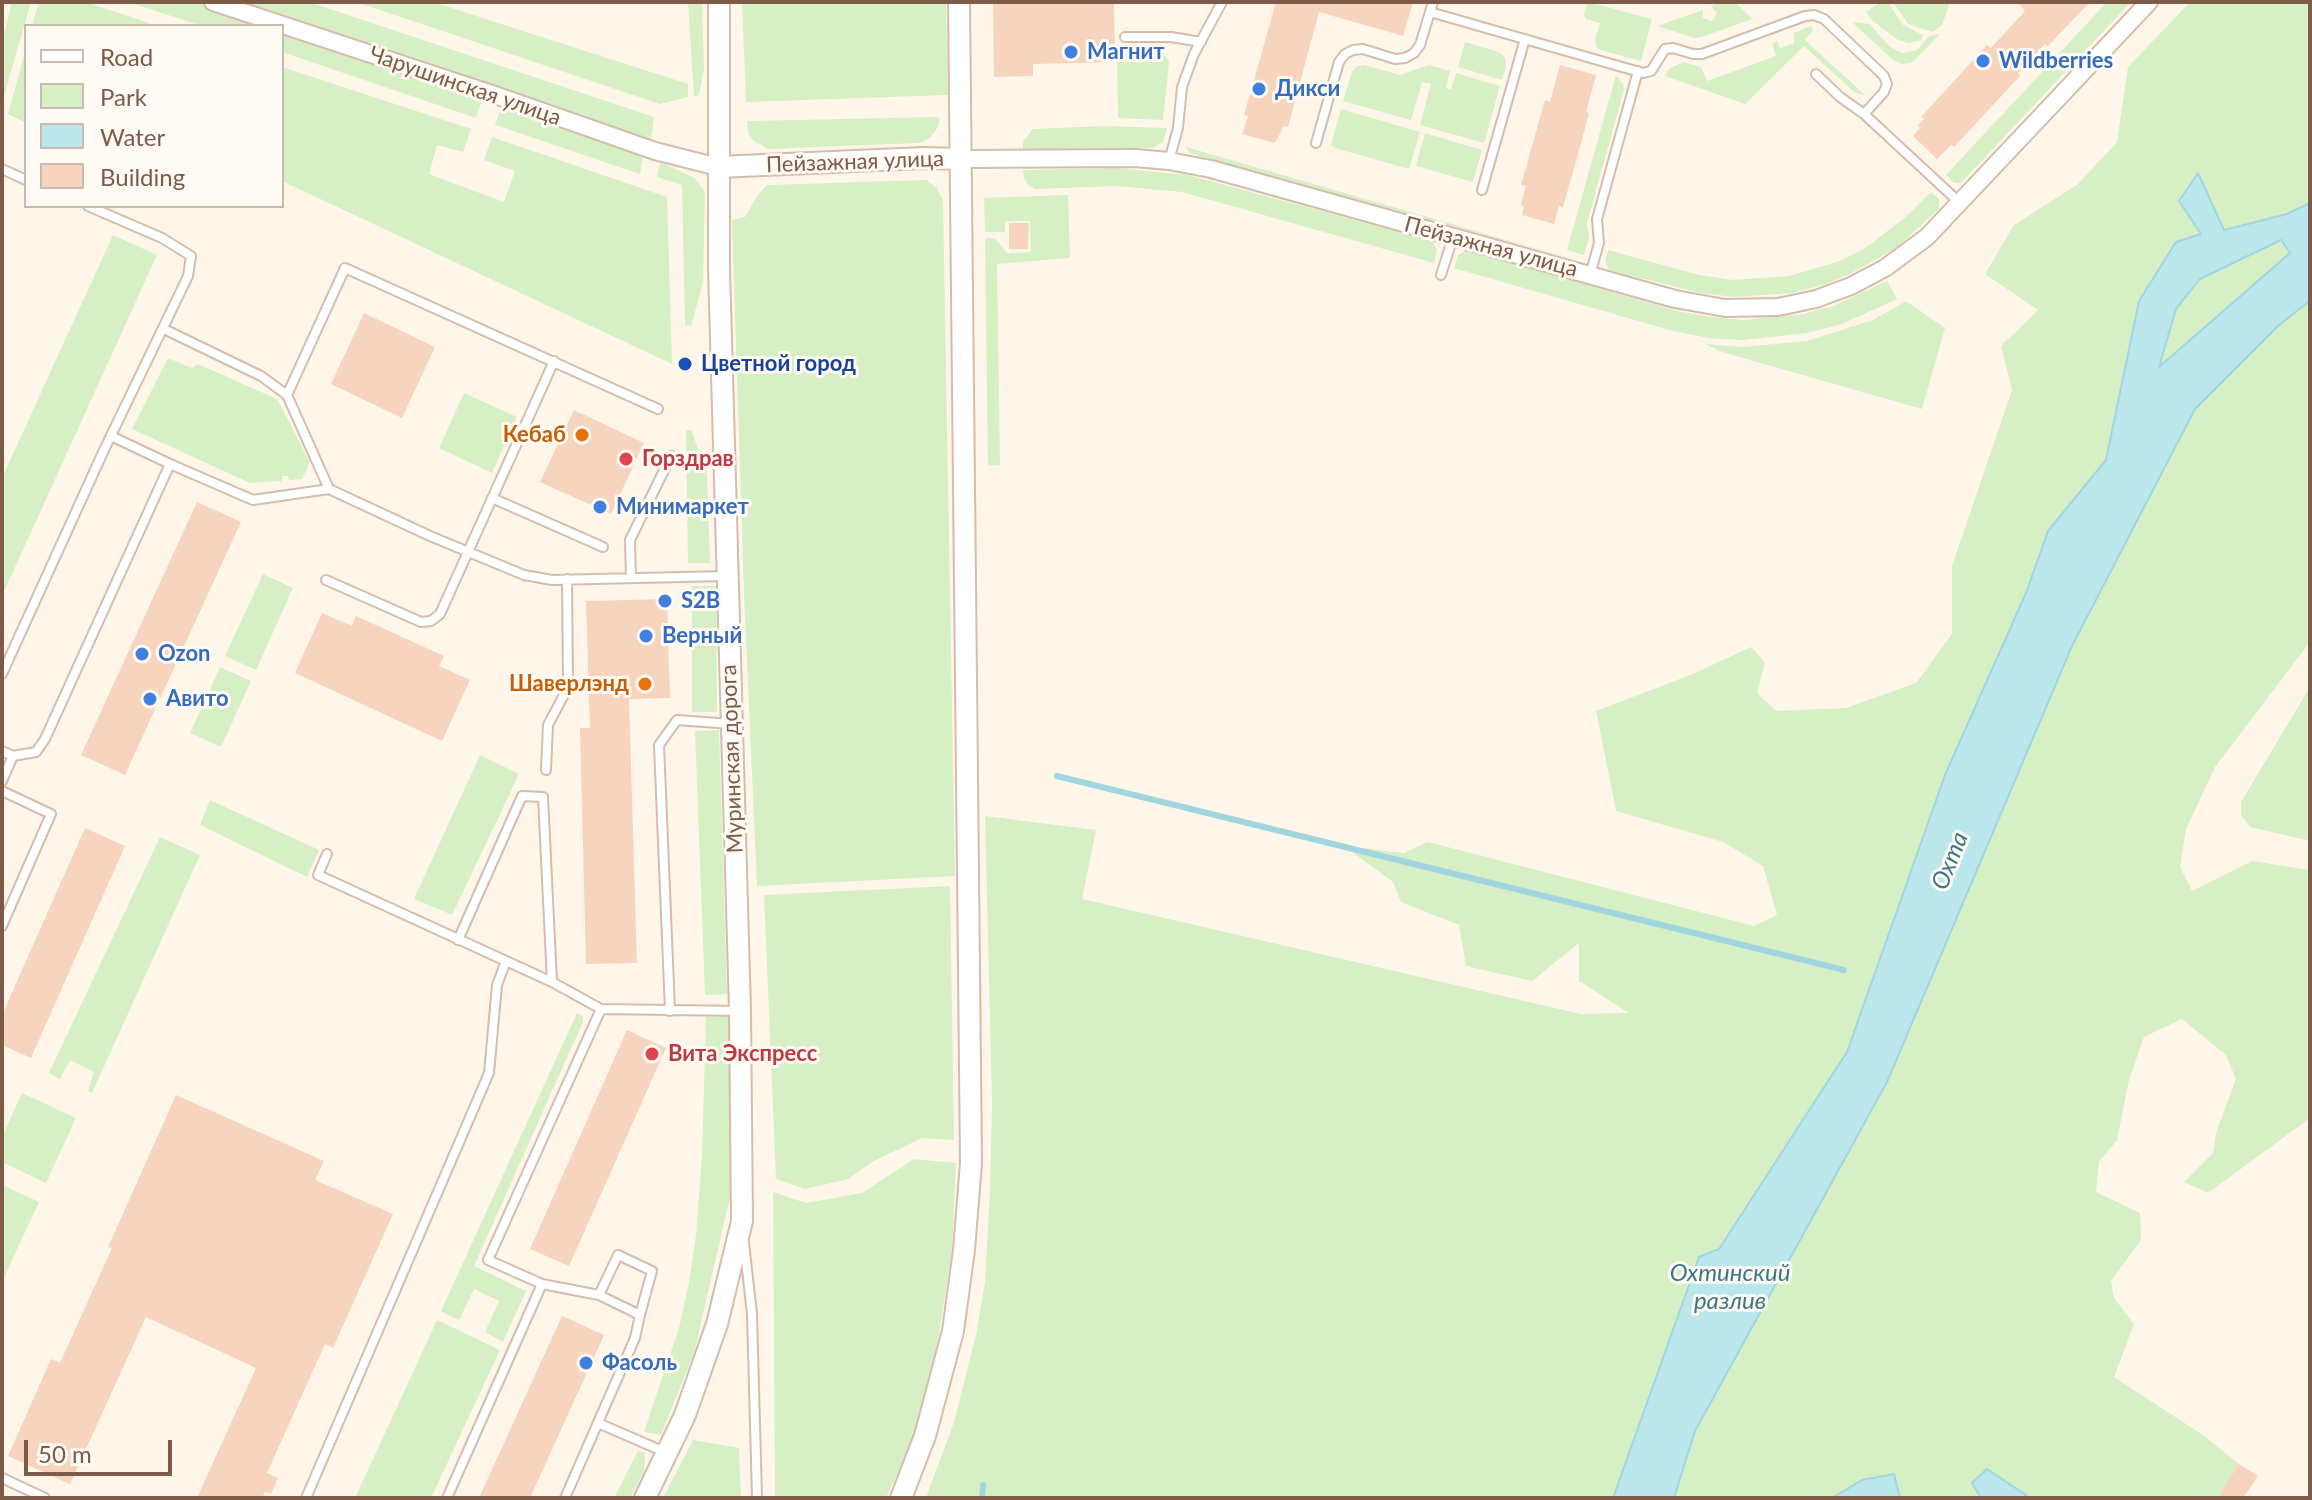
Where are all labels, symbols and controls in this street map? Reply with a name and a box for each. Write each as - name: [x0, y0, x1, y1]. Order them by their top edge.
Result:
- legend: [24, 24, 284, 208]
- place label: Магнит: [1087, 39, 1165, 65]
- street label: Чарушинская улица: [366, 41, 564, 131]
- text: Road: [100, 42, 153, 71]
- marker: Магнит: [1062, 43, 1080, 61]
- place label: Wildberries: [1999, 48, 2113, 74]
- marker: Wildberries: [1974, 52, 1992, 70]
- place label: Дикси: [1275, 76, 1340, 102]
- marker: Дикси: [1250, 80, 1268, 98]
- text: Park: [100, 82, 147, 111]
- text: Water: [100, 122, 165, 151]
- street label: Пейзажная улица: [766, 146, 944, 178]
- text: Building: [100, 162, 185, 191]
- street label: Пейзажная улица: [1402, 211, 1580, 283]
- place label: Цветной город: [701, 351, 856, 377]
- marker: Цветной город: [676, 355, 694, 373]
- place label: Кебаб: [503, 422, 566, 448]
- marker: Кебаб: [573, 426, 591, 444]
- place label: Горздрав: [642, 446, 734, 472]
- marker: Горздрав: [617, 450, 635, 468]
- place label: Минимаркет: [616, 494, 749, 520]
- marker: Минимаркет: [591, 498, 609, 516]
- place label: S2B: [681, 588, 720, 614]
- marker: S2B: [656, 592, 674, 610]
- place label: Верный: [662, 623, 742, 649]
- marker: Верный: [637, 627, 655, 645]
- place label: Ozon: [158, 641, 211, 667]
- marker: Ozon: [133, 645, 151, 663]
- street label: Муринская дорога: [716, 664, 748, 854]
- place label: Шаверлэнд: [509, 671, 629, 697]
- marker: Шаверлэнд: [636, 675, 654, 693]
- place label: Авито: [166, 686, 229, 712]
- marker: Авито: [141, 690, 159, 708]
- water label: Охта: [1925, 828, 1975, 894]
- place label: Вита Экспресс: [668, 1041, 817, 1067]
- marker: Вита Экспресс: [643, 1045, 661, 1063]
- water label: Охтинский разлив: [1670, 1259, 1790, 1315]
- place label: Фасоль: [602, 1350, 677, 1376]
- marker: Фасоль: [577, 1354, 595, 1372]
- scale bar: [28, 1424, 176, 1474]
- text: 50 m: [38, 1439, 92, 1468]

